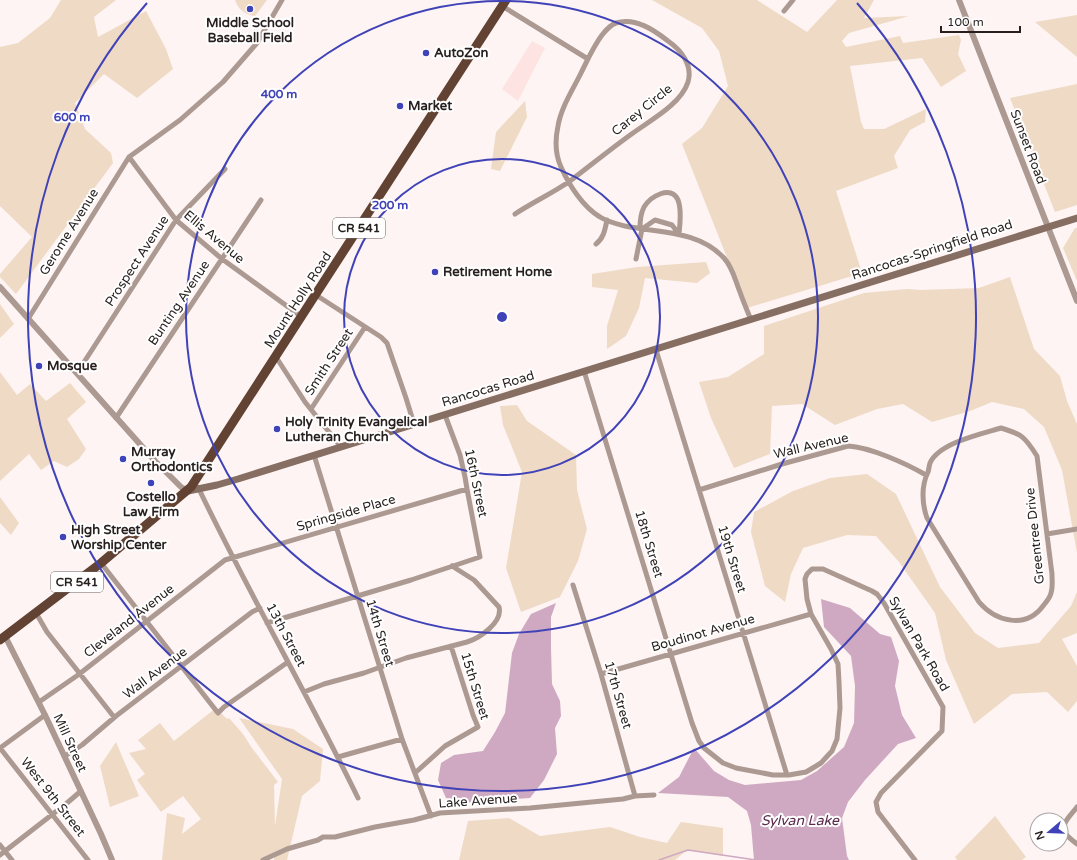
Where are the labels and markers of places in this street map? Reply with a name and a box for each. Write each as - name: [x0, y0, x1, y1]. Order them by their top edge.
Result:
- marker: Middle School Baseball Field: [245, 4, 255, 14]
- place label: Middle School Baseball Field: [206, 15, 294, 46]
- place label: AutoZon: [434, 45, 488, 61]
- marker: AutoZon: [421, 48, 431, 58]
- place label: Market: [408, 98, 452, 114]
- marker: Market: [395, 101, 405, 111]
- place label: Retirement Home: [443, 264, 553, 280]
- marker: Retirement Home: [430, 267, 440, 277]
- centre of rings: [495, 310, 509, 324]
- place label: Mosque: [47, 358, 98, 374]
- marker: Mosque: [34, 361, 44, 371]
- place label: Holy Trinity Evangelical Lutheran Church: [285, 414, 428, 445]
- marker: Holy Trinity Evangelical Lutheran Church: [272, 424, 282, 434]
- place label: Murray Orthodontics: [131, 444, 212, 475]
- marker: Murray Orthodontics: [118, 454, 128, 464]
- marker: Costello Law Firm: [146, 478, 156, 488]
- place label: Costello Law Firm: [123, 489, 179, 520]
- place label: High Street Worship Center: [71, 522, 168, 553]
- marker: High Street Worship Center: [58, 532, 68, 542]

